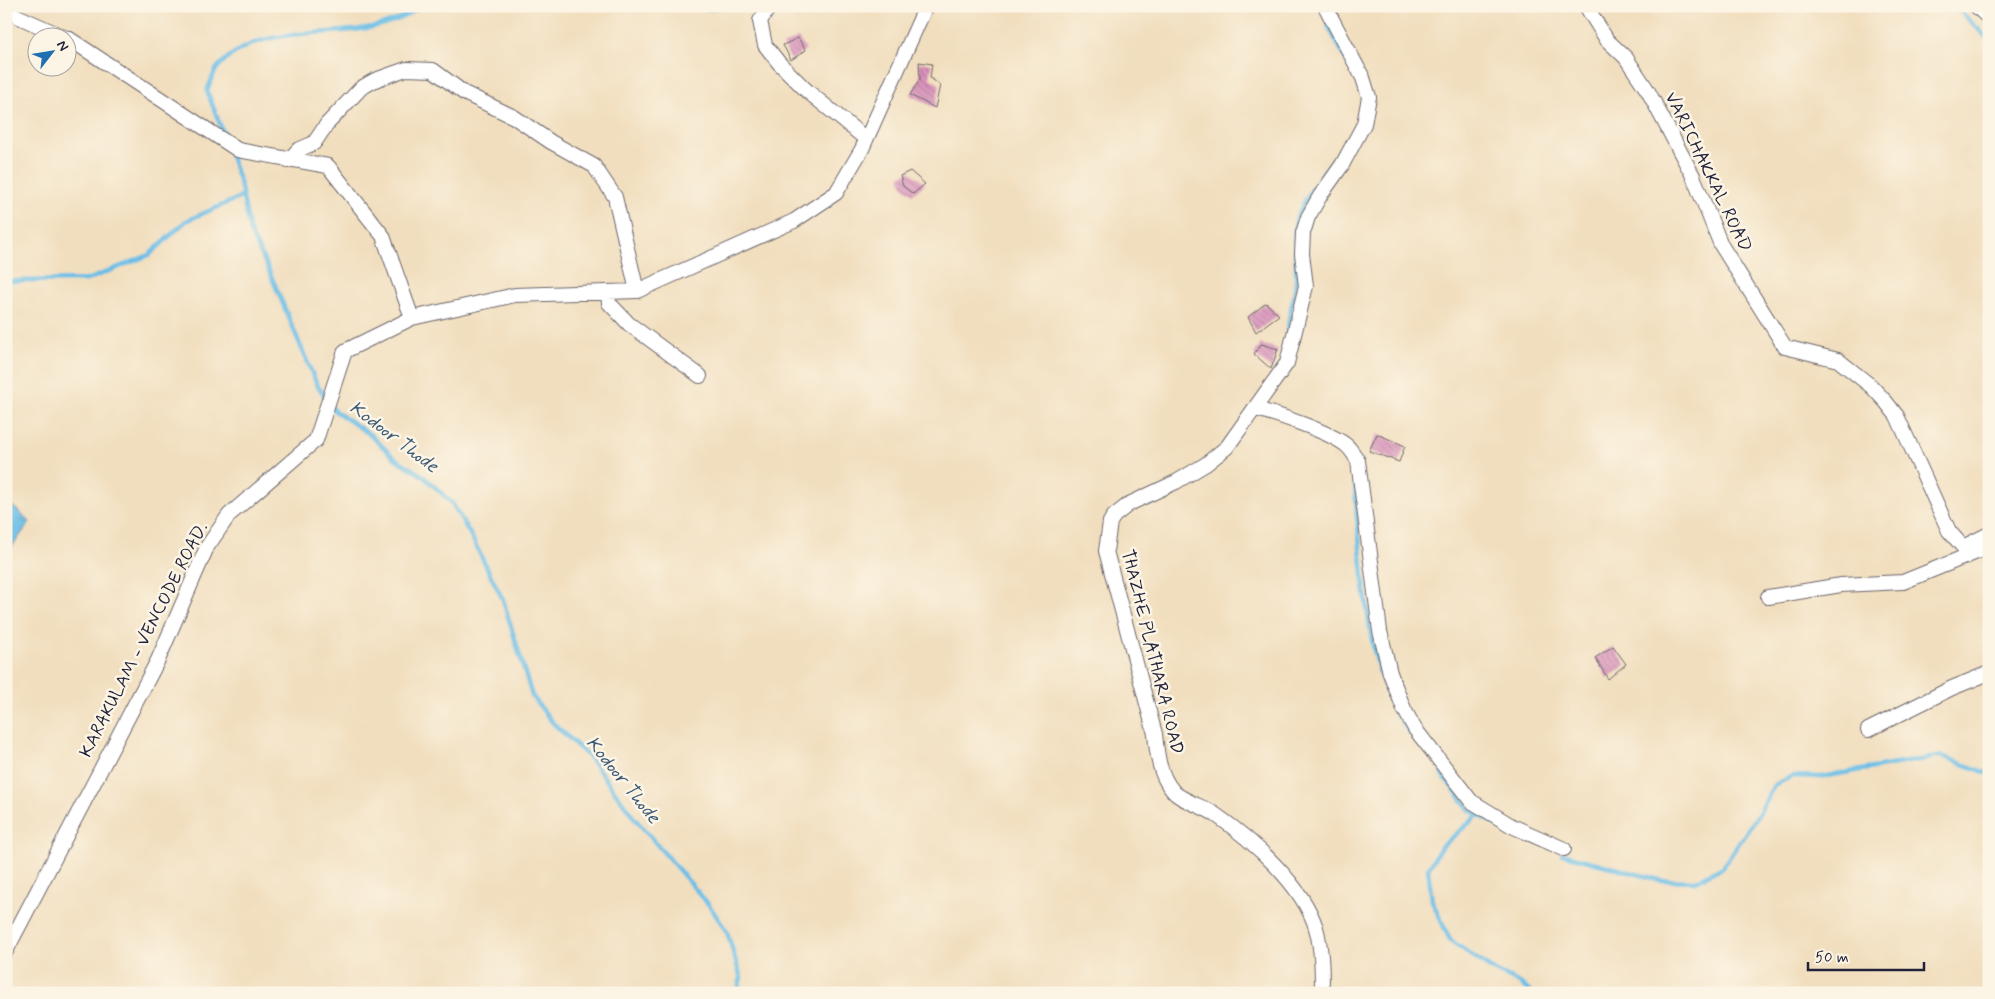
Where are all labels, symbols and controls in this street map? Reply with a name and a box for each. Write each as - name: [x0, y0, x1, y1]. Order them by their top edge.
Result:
- north arrow: [28, 28, 78, 78]
- text: N: [52, 37, 72, 54]
- street label: VARICHAKKAL ROAD: [1659, 88, 1757, 256]
- water label: Kodoor Thode: [344, 395, 444, 479]
- street label: KARAKULAM - VENCODE ROAD.: [74, 518, 214, 762]
- street label: THAZHE PLATHARA ROAD: [1115, 547, 1189, 757]
- water label: Kodoor Thode: [580, 731, 666, 829]
- scale bar: [1808, 939, 1924, 971]
- text: 50 m: [1815, 948, 1849, 968]

